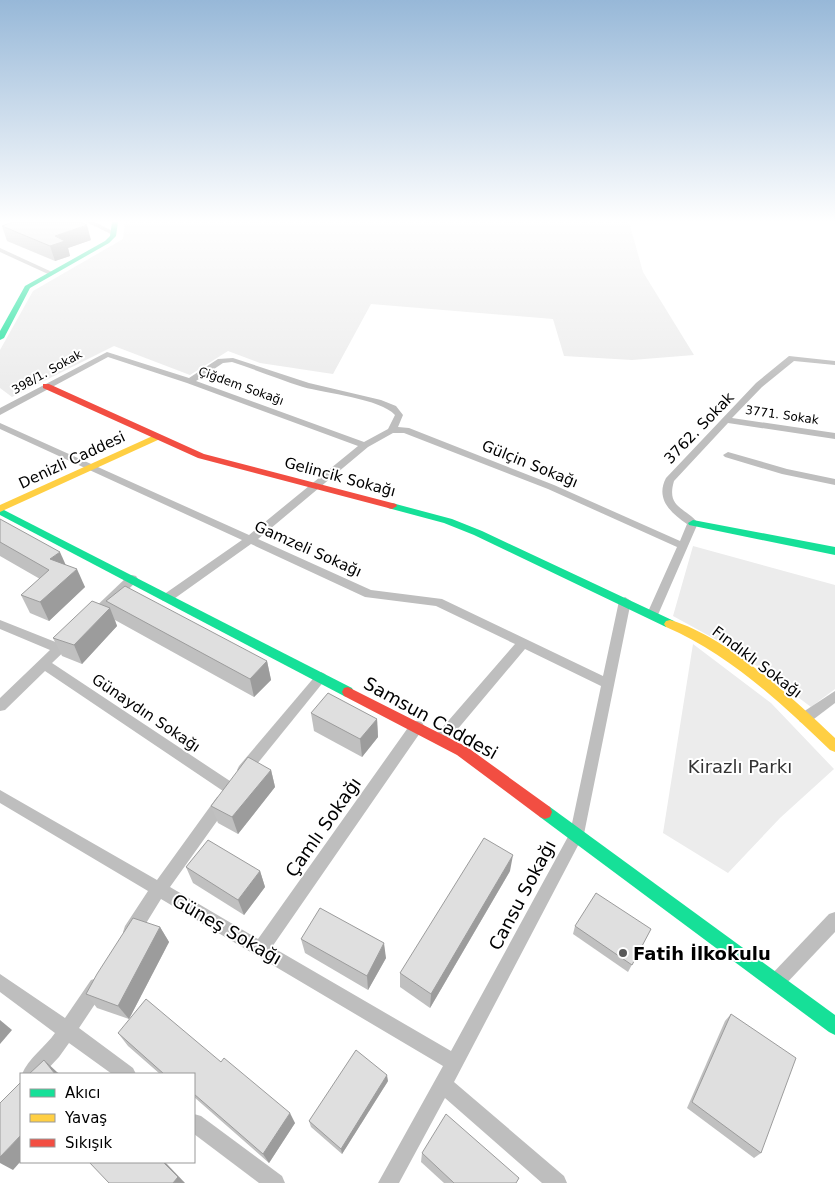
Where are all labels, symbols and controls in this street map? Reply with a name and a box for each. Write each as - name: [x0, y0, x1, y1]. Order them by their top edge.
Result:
- street label: 398/1. Sokak: [9, 347, 85, 397]
- street label: Çiğdem Sokağı: [196, 364, 286, 408]
- street label: 3762. Sokak: [660, 388, 738, 468]
- street label: 3771. Sokak: [744, 403, 820, 427]
- street label: Denizli Caddesi: [16, 427, 128, 493]
- street label: Gülçin Sokağı: [479, 437, 581, 491]
- street label: Gelincik Sokağı: [282, 453, 398, 501]
- street label: Gamzeli Sokağı: [252, 517, 364, 581]
- street label: Fındıklı Sokağı: [709, 622, 805, 702]
- street label: Günaydın Sokağı: [88, 670, 204, 756]
- street label: Samsun Caddesi: [360, 673, 502, 763]
- park label: Kirazlı Parkı: [688, 756, 792, 777]
- street label: Çamlı Sokağı: [281, 773, 365, 881]
- street label: Cansu Sokağı: [484, 836, 560, 954]
- street label: Güneş Sokağı: [169, 889, 285, 969]
- place label: Fatih İlkokulu: [633, 943, 771, 964]
- marker: Fatih İlkokulu: [617, 947, 629, 959]
- legend: [20, 1073, 195, 1163]
- text: Akıcı: [65, 1084, 101, 1102]
- text: Yavaş: [64, 1109, 107, 1127]
- text: Sıkışık: [65, 1134, 113, 1152]

